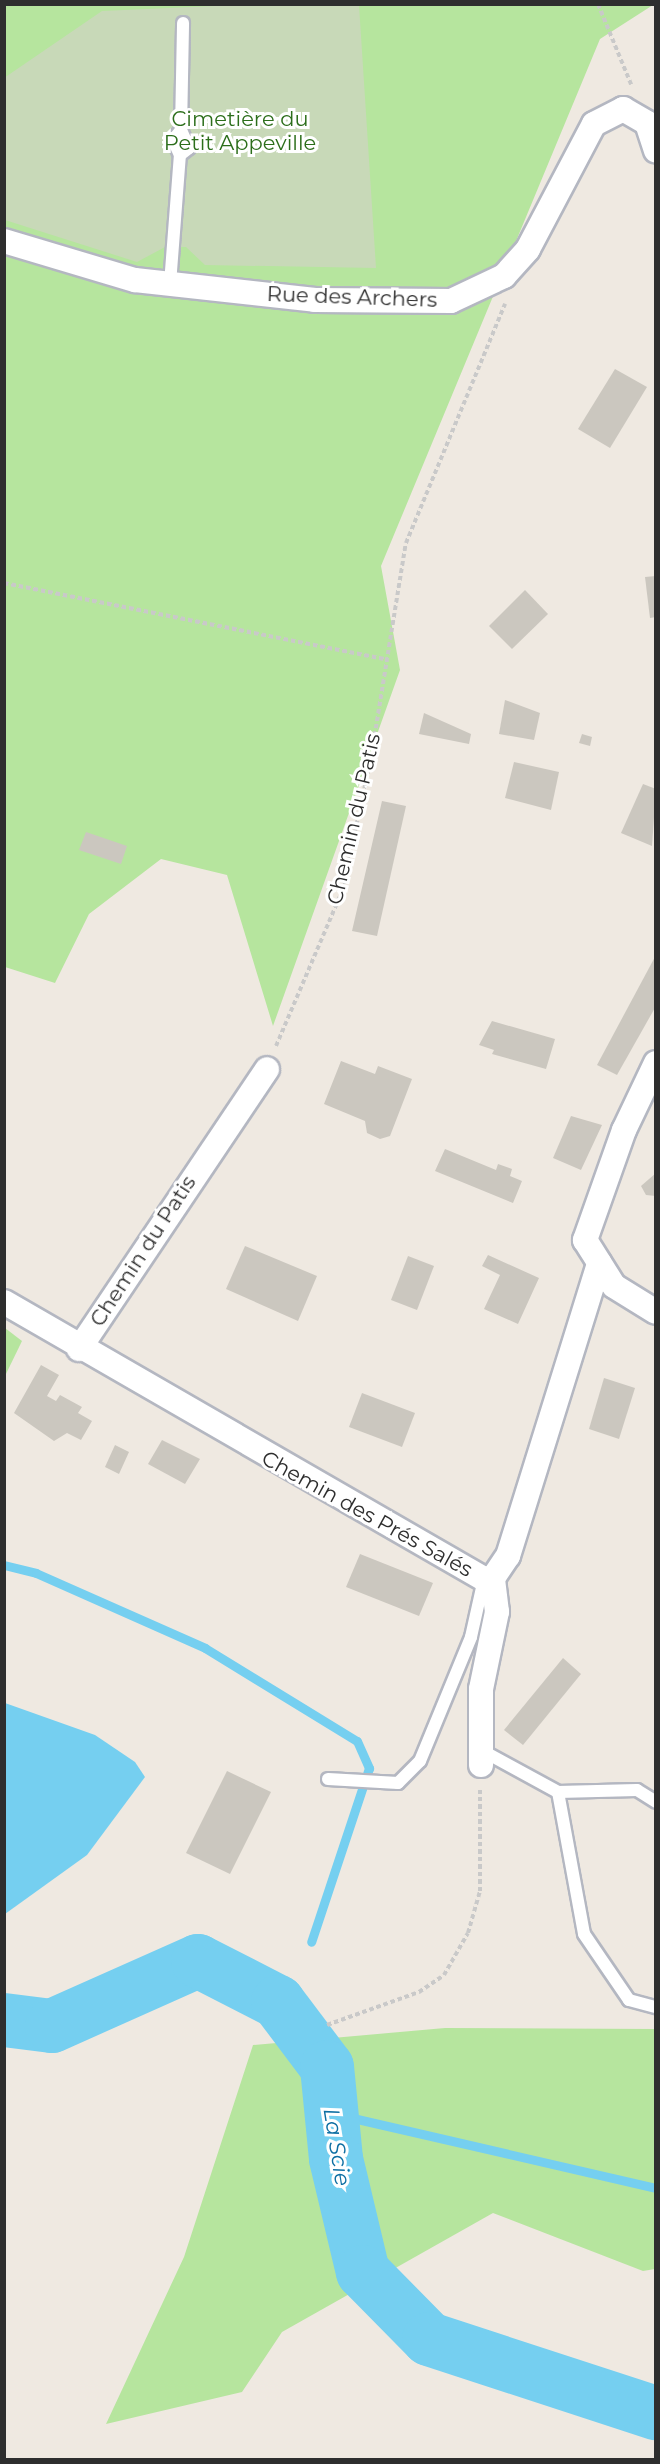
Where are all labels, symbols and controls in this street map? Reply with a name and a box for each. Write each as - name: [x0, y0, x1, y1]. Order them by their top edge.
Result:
- park label: Cimetière du Petit Appeville: [164, 106, 316, 156]
- street label: Rue des Archers: [266, 281, 438, 313]
- street label: Chemin du Patis: [322, 731, 386, 907]
- street label: Chemin du Patis: [85, 1171, 201, 1331]
- street label: Chemin des Prés Salés: [257, 1445, 477, 1583]
- water label: La Scie: [318, 2106, 356, 2188]

